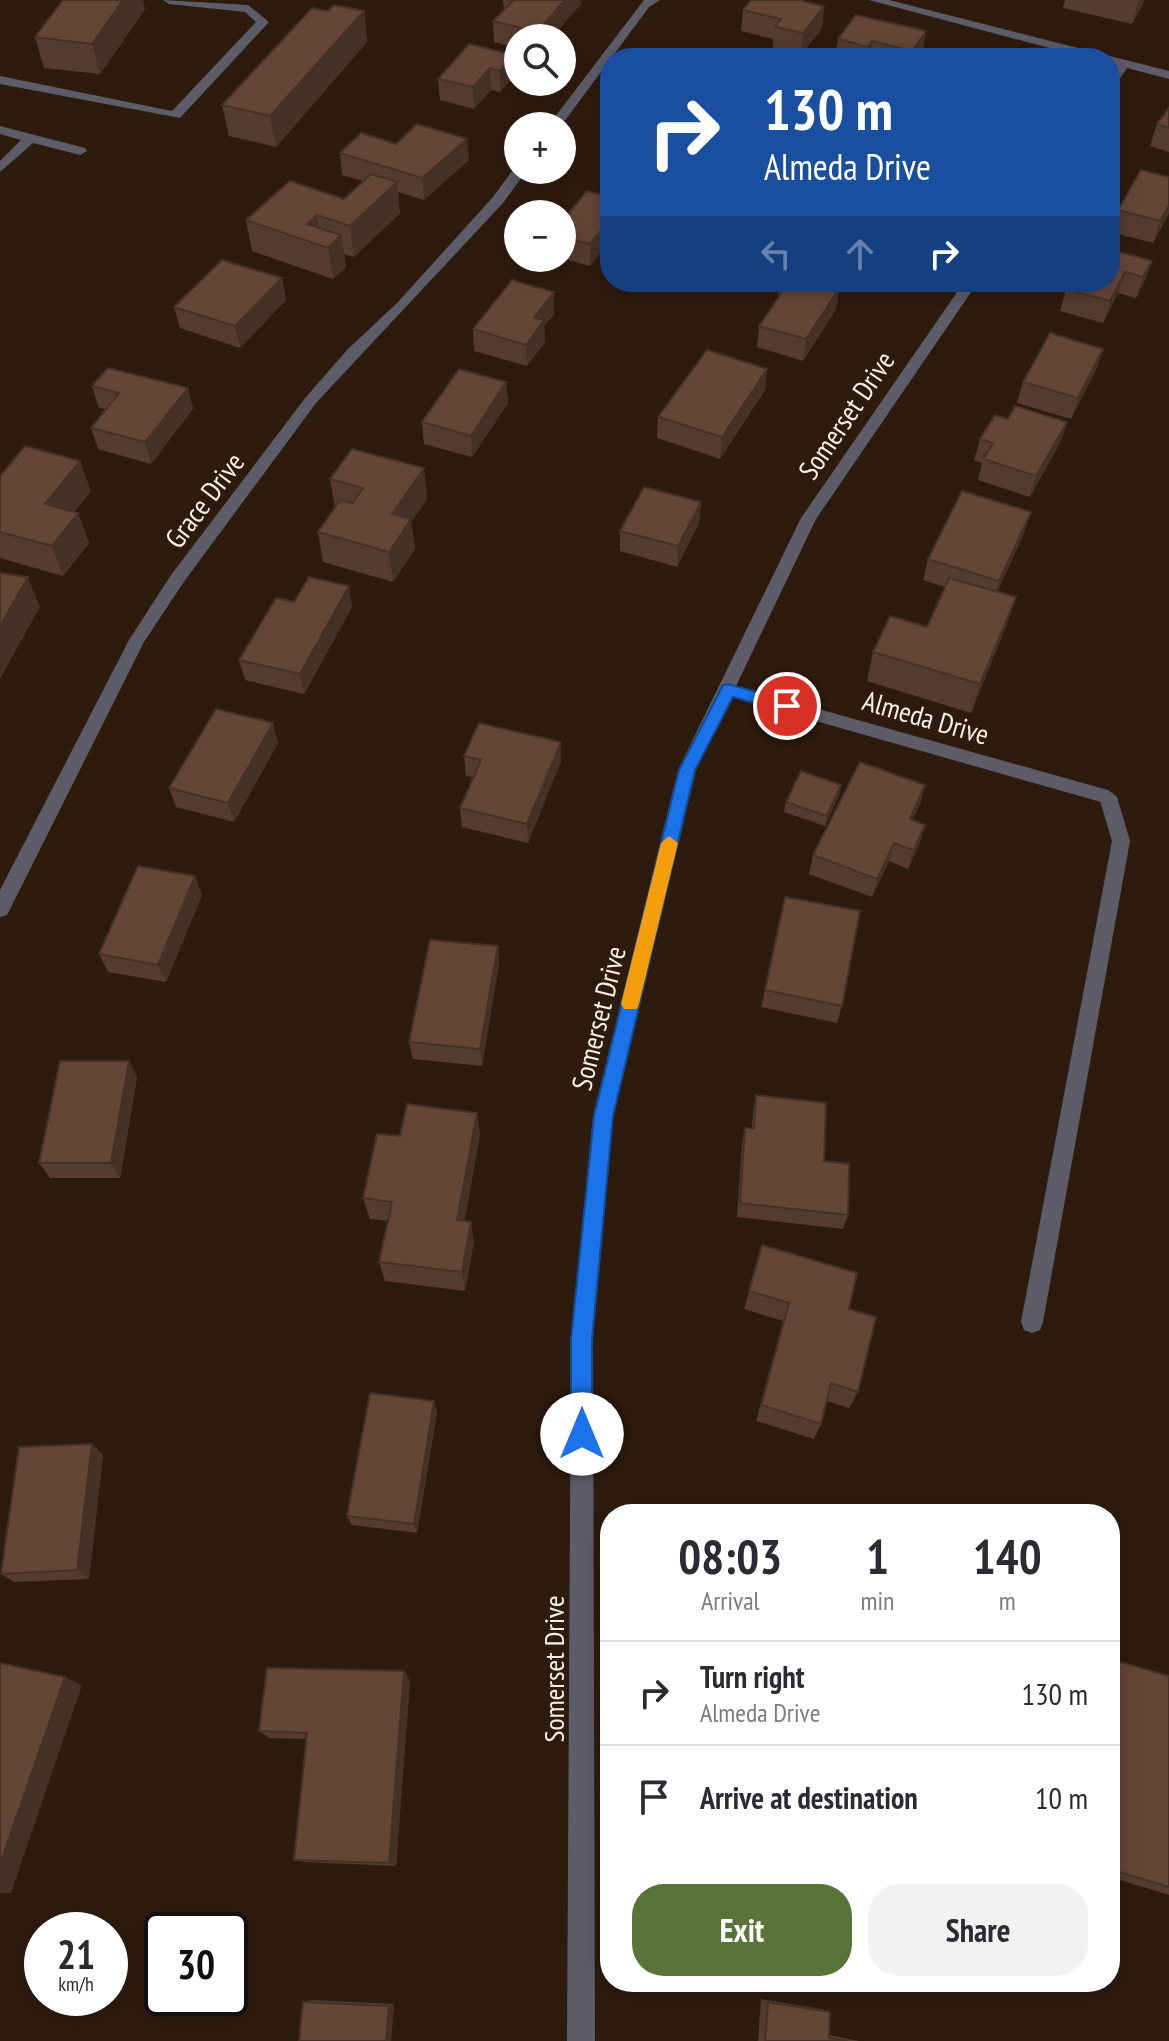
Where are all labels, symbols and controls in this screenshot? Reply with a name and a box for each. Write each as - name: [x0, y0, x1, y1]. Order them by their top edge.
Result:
- map controls: [504, 24, 576, 272]
- button: search: [504, 24, 576, 96]
- text: 130 m: [764, 73, 893, 145]
- icon: right: [632, 80, 736, 184]
- button: +: [504, 112, 576, 184]
- text: Almeda Drive: [764, 143, 931, 190]
- button: −: [504, 200, 576, 272]
- icon: left: [754, 232, 798, 276]
- icon: ahead: [838, 232, 882, 276]
- icon: right: [922, 232, 966, 276]
- street label: Somerset Drive: [790, 344, 902, 486]
- street label: Grace Drive: [156, 445, 252, 555]
- pin: [753, 672, 821, 740]
- street label: Almeda Drive: [859, 681, 993, 753]
- icon: arrive: [765, 684, 809, 728]
- street label: Somerset Drive: [562, 942, 634, 1094]
- position arrow: [540, 1392, 624, 1476]
- text: 08:03: [678, 1525, 782, 1587]
- text: 1: [866, 1525, 889, 1587]
- text: 140: [973, 1525, 1042, 1587]
- text: Arrival: [701, 1584, 760, 1617]
- text: min: [860, 1584, 894, 1617]
- text: m: [999, 1584, 1016, 1617]
- street label: Somerset Drive: [535, 1595, 572, 1743]
- text: Turn right: [700, 1657, 804, 1696]
- icon: right: [632, 1671, 676, 1715]
- text: 130 m: [1022, 1674, 1088, 1713]
- text: Almeda Drive: [700, 1696, 820, 1729]
- icon: arrive: [632, 1775, 676, 1819]
- text: Arrive at destination: [700, 1778, 918, 1817]
- text: 10 m: [1035, 1778, 1088, 1817]
- button: Exit: [632, 1884, 852, 1976]
- button: Share: [868, 1884, 1088, 1976]
- speed limit sign: 30: [144, 1912, 248, 2016]
- text: 21: [57, 1928, 95, 1980]
- text: km/h: [58, 1971, 94, 1997]

